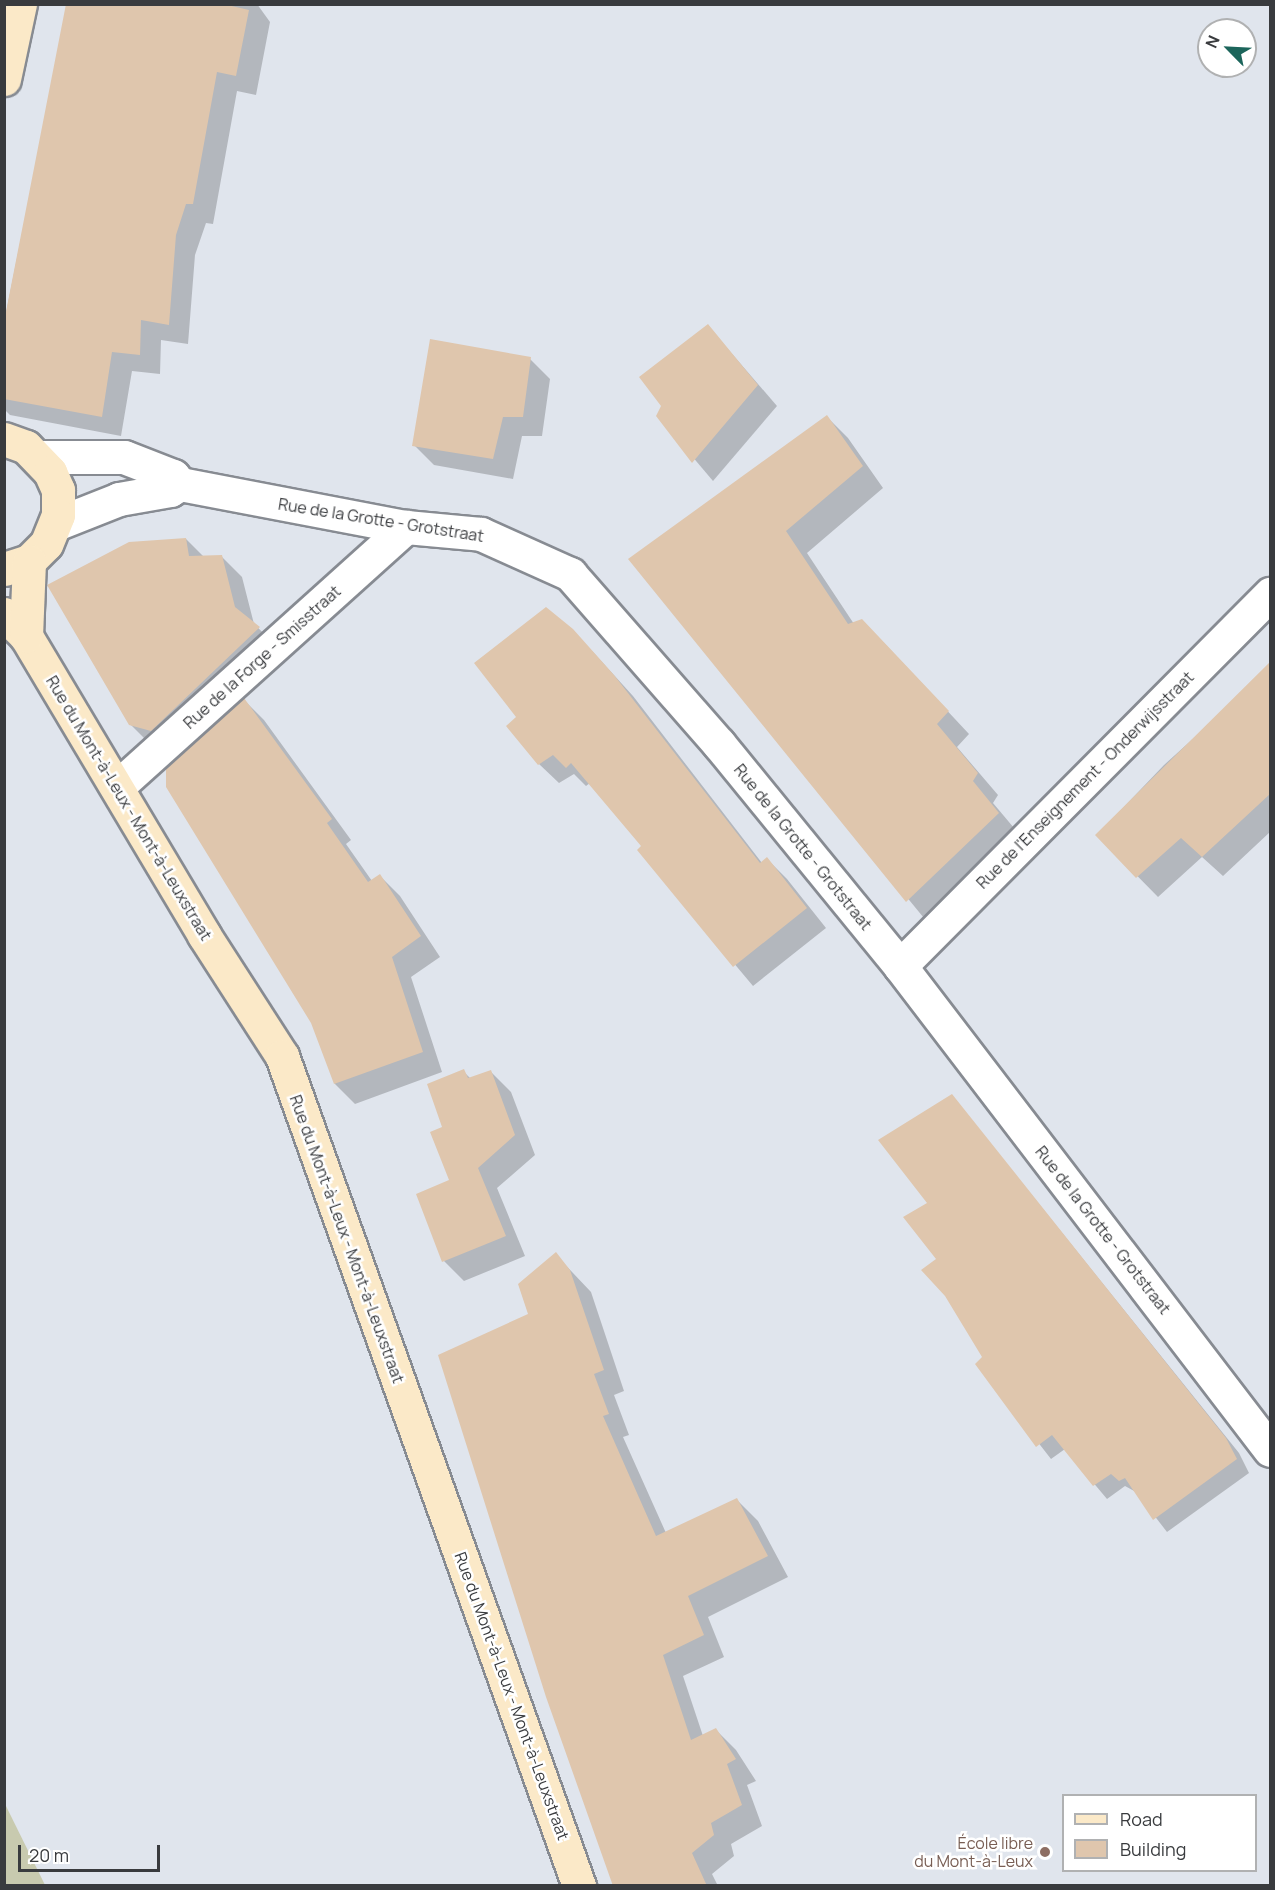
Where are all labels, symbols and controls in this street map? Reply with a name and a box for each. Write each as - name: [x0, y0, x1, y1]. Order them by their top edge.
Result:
- north arrow: [1197, 18, 1257, 78]
- text: N: [1200, 32, 1225, 51]
- street label: Rue de la Grotte - Grotstraat: [277, 494, 485, 546]
- street label: Rue de la Forge - Smisstraat: [180, 581, 344, 733]
- street label: Rue de l'Enseignement - Onderwijsstraat: [972, 667, 1198, 893]
- street label: Rue du Mont-à-Leux - Mont-à-Leuxstraat: [42, 672, 216, 944]
- street label: Rue de la Grotte - Grotstraat: [730, 760, 876, 934]
- street label: Rue du Mont-à-Leux - Mont-à-Leuxstraat: [286, 1092, 408, 1386]
- street label: Rue de la Grotte - Grotstraat: [1031, 1142, 1175, 1318]
- street label: Rue du Mont-à-Leux - Mont-à-Leuxstraat: [451, 1549, 573, 1843]
- legend: [1062, 1794, 1257, 1872]
- text: Road: [1120, 1807, 1163, 1831]
- scale bar: [21, 1833, 164, 1871]
- place label: École libre du Mont-à-Leux: [914, 1833, 1033, 1871]
- text: Building: [1120, 1837, 1186, 1861]
- text: 20 m: [29, 1843, 69, 1867]
- marker: École libre du Mont-à-Leux: [1038, 1845, 1052, 1859]

